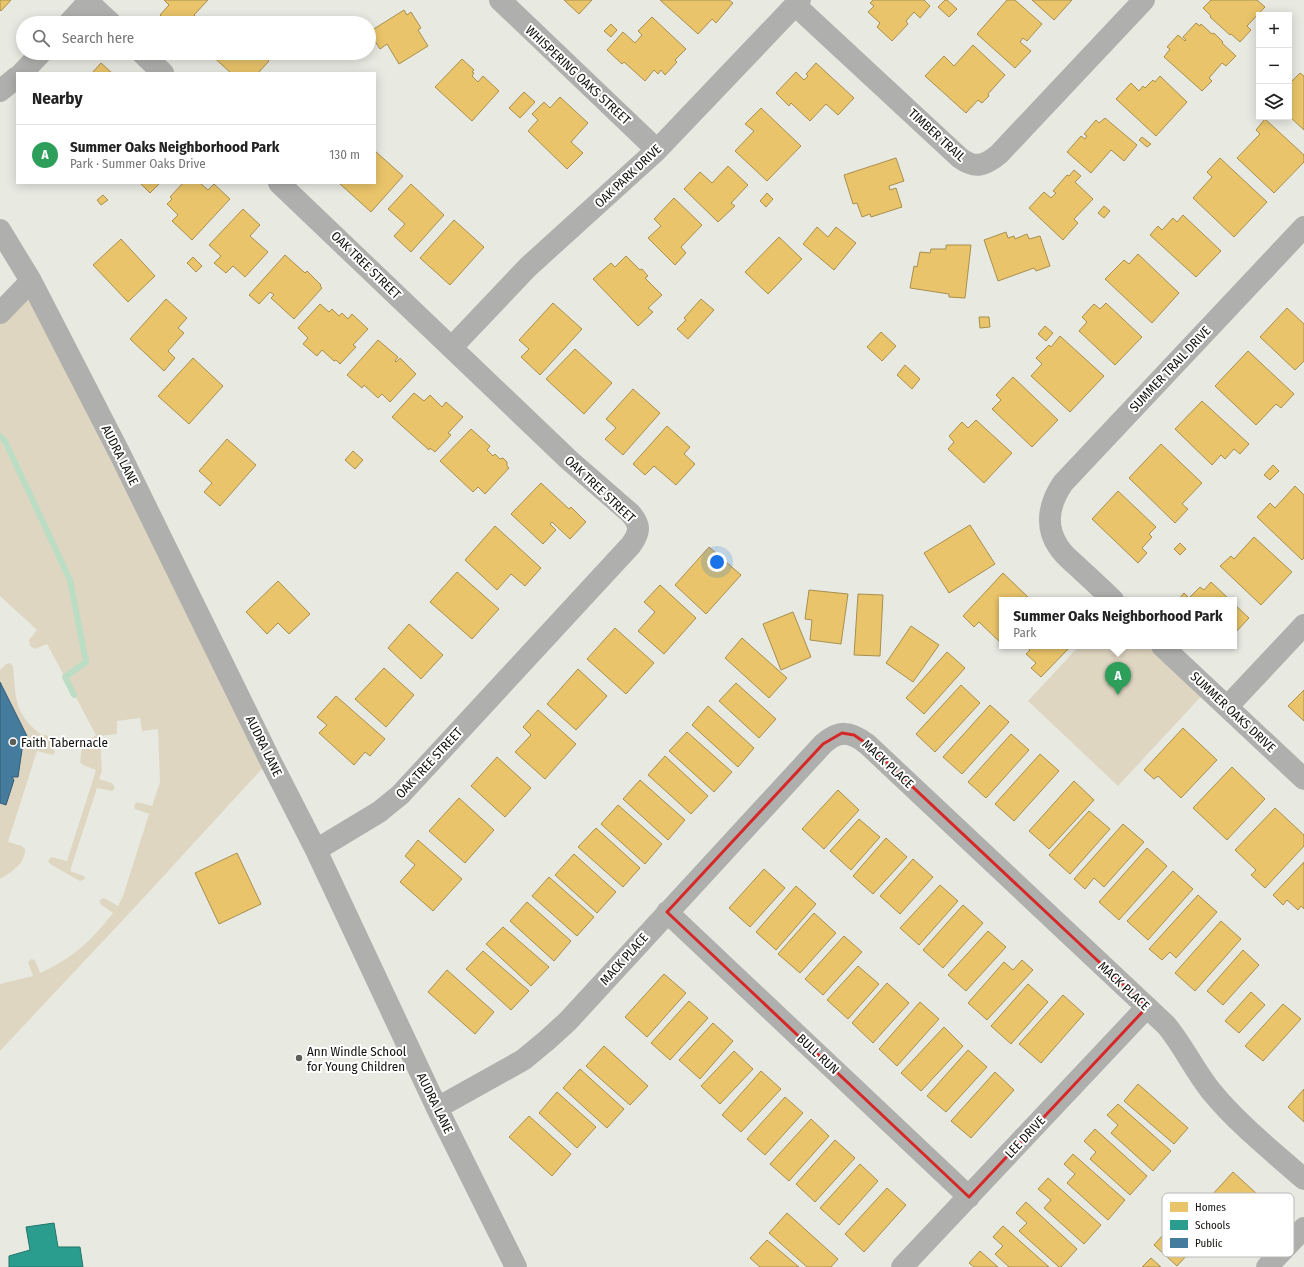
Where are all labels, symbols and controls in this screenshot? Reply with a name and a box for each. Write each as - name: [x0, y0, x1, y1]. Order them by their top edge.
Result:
- map controls: [1256, 12, 1292, 120]
- button: +: [1256, 12, 1292, 48]
- search box: [16, 16, 376, 60]
- street label: WHISPERING OAKS STREET: [522, 23, 634, 127]
- icon: search: [30, 27, 52, 49]
- text: Search here: [62, 29, 134, 47]
- button: −: [1256, 48, 1292, 84]
- button: layers: [1256, 84, 1292, 120]
- text: Nearby: [32, 88, 83, 109]
- street label: TIMBER TRAIL: [906, 106, 969, 165]
- text: Summer Oaks Neighborhood Park: [70, 138, 279, 156]
- street label: OAK PARK DRIVE: [592, 141, 664, 211]
- text: A: [41, 147, 49, 162]
- text: 130 m: [329, 147, 360, 162]
- text: Park · Summer Oaks Drive: [70, 156, 206, 171]
- street label: OAK TREE STREET: [328, 228, 404, 302]
- street label: SUMMER TRAIL DRIVE: [1126, 323, 1214, 415]
- street label: AUDRA LANE: [98, 422, 142, 488]
- street label: OAK TREE STREET: [562, 453, 638, 525]
- your location: [707, 552, 727, 572]
- popup: [999, 597, 1237, 649]
- text: Summer Oaks Neighborhood Park: [1013, 607, 1223, 625]
- text: Park: [1013, 625, 1036, 640]
- pin: A: [1105, 662, 1131, 695]
- street label: SUMMER OAKS DRIVE: [1187, 669, 1279, 755]
- street label: AUDRA LANE: [243, 713, 285, 779]
- street label: OAK TREE STREET: [393, 725, 465, 801]
- place label: Faith Tabernacle: [21, 735, 108, 750]
- marker: Faith Tabernacle: [8, 737, 18, 747]
- street label: MACK PLACE: [859, 737, 917, 791]
- street label: MACK PLACE: [597, 930, 651, 988]
- street label: MACK PLACE: [1095, 959, 1153, 1013]
- street label: BULL RUN: [794, 1031, 842, 1077]
- place label: Ann Windle School for Young Children: [307, 1044, 407, 1074]
- marker: Ann Windle School for Young Children: [294, 1053, 304, 1063]
- street label: AUDRA LANE: [414, 1070, 456, 1136]
- street label: LEE DRIVE: [1002, 1113, 1048, 1161]
- legend: [1162, 1193, 1294, 1257]
- text: Homes: [1195, 1201, 1226, 1214]
- text: Schools: [1195, 1219, 1230, 1232]
- text: Public: [1195, 1237, 1223, 1250]

